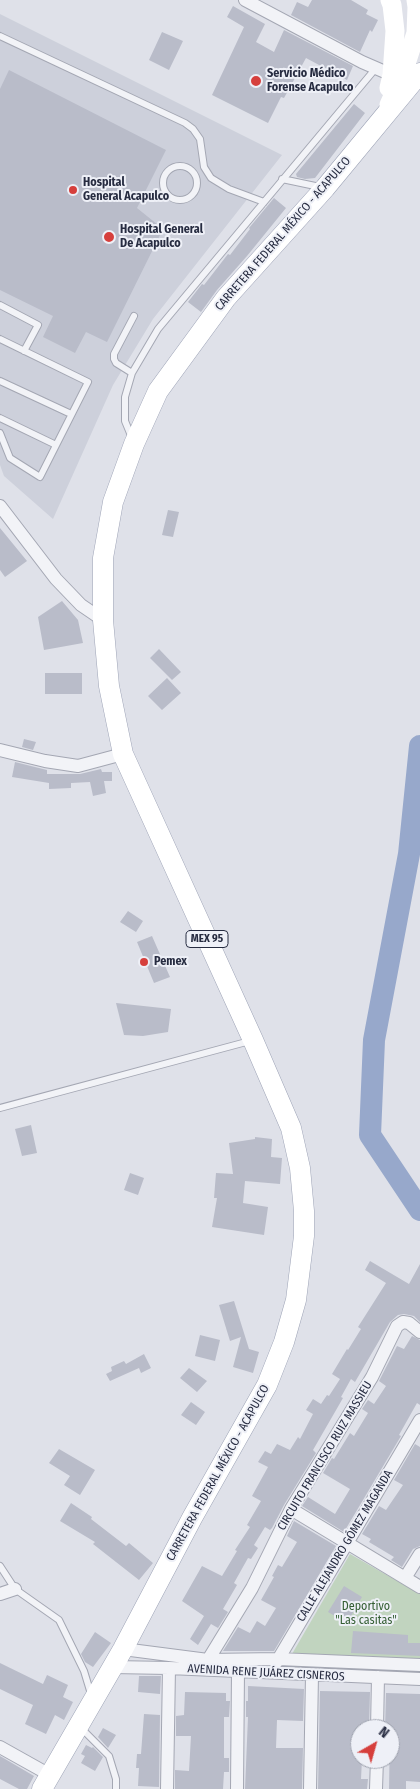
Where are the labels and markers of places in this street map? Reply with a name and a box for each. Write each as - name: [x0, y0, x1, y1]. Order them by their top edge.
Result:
- place label: Servicio Médico Forense Acapulco: [267, 67, 353, 95]
- marker: Servicio Médico Forense Acapulco: [249, 74, 263, 88]
- place label: Hospital General Acapulco: [83, 176, 169, 204]
- marker: Hospital General Acapulco: [67, 184, 79, 196]
- place label: Hospital General De Acapulco: [120, 223, 203, 251]
- marker: Hospital General De Acapulco: [102, 230, 116, 244]
- place label: Pemex: [154, 955, 187, 969]
- marker: Pemex: [138, 956, 150, 968]

